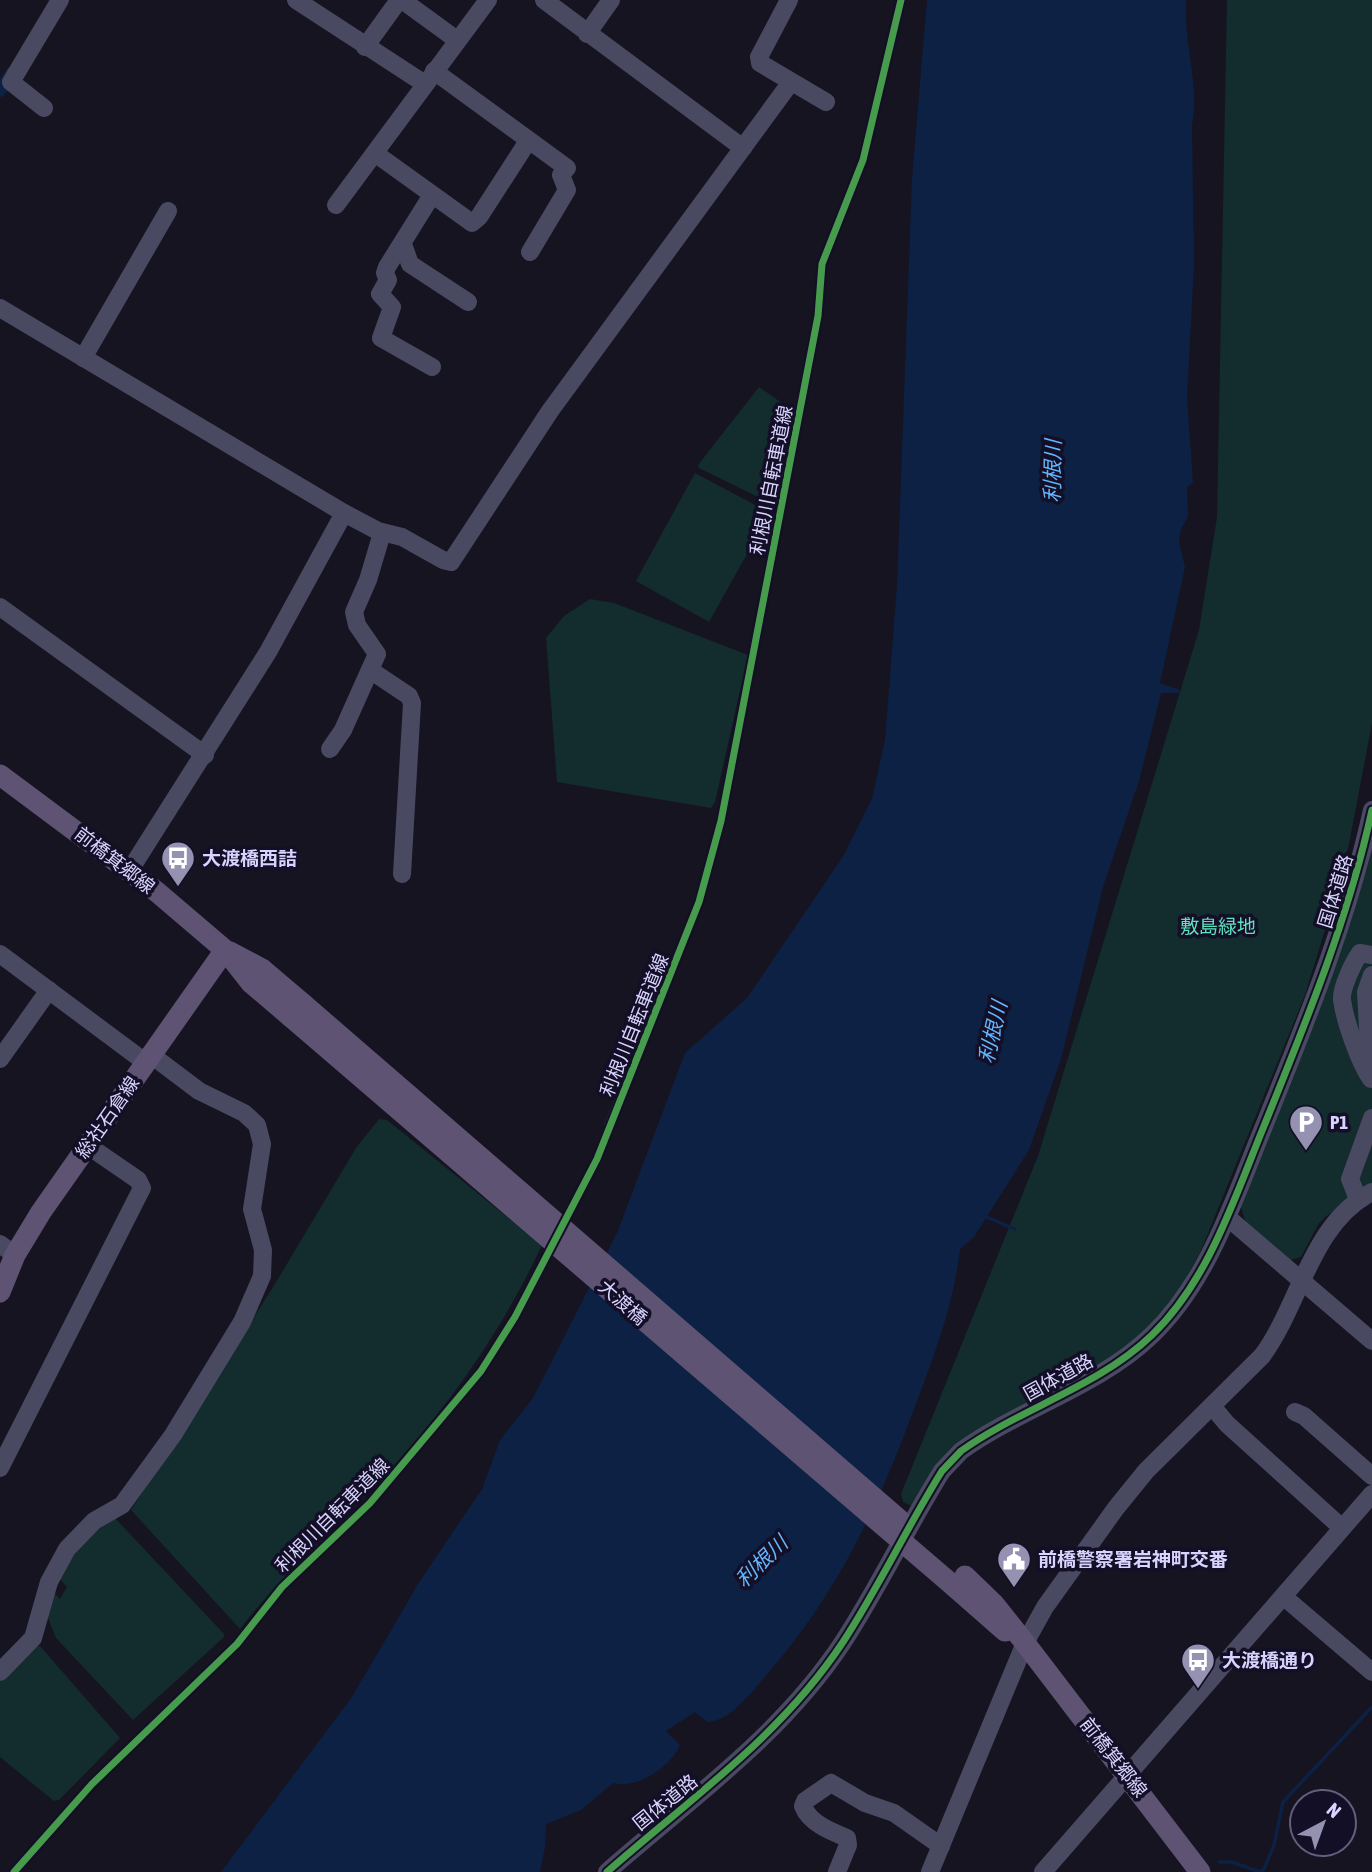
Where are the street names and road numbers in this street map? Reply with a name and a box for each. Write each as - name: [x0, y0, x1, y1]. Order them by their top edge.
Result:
- street label: 利根川自転車道線: [746, 403, 796, 557]
- street label: 前橋箕郷線: [71, 822, 159, 898]
- street label: 国体道路: [1313, 851, 1357, 931]
- street label: 利根川自転車道線: [595, 950, 673, 1100]
- street label: 総社石倉線: [71, 1072, 143, 1162]
- street label: 大渡橋: [594, 1275, 652, 1329]
- street label: 国体道路: [1019, 1349, 1097, 1405]
- street label: 利根川自転車道線: [270, 1453, 394, 1577]
- street label: 前橋箕郷線: [1076, 1713, 1152, 1801]
- street label: 国体道路: [629, 1770, 701, 1834]

